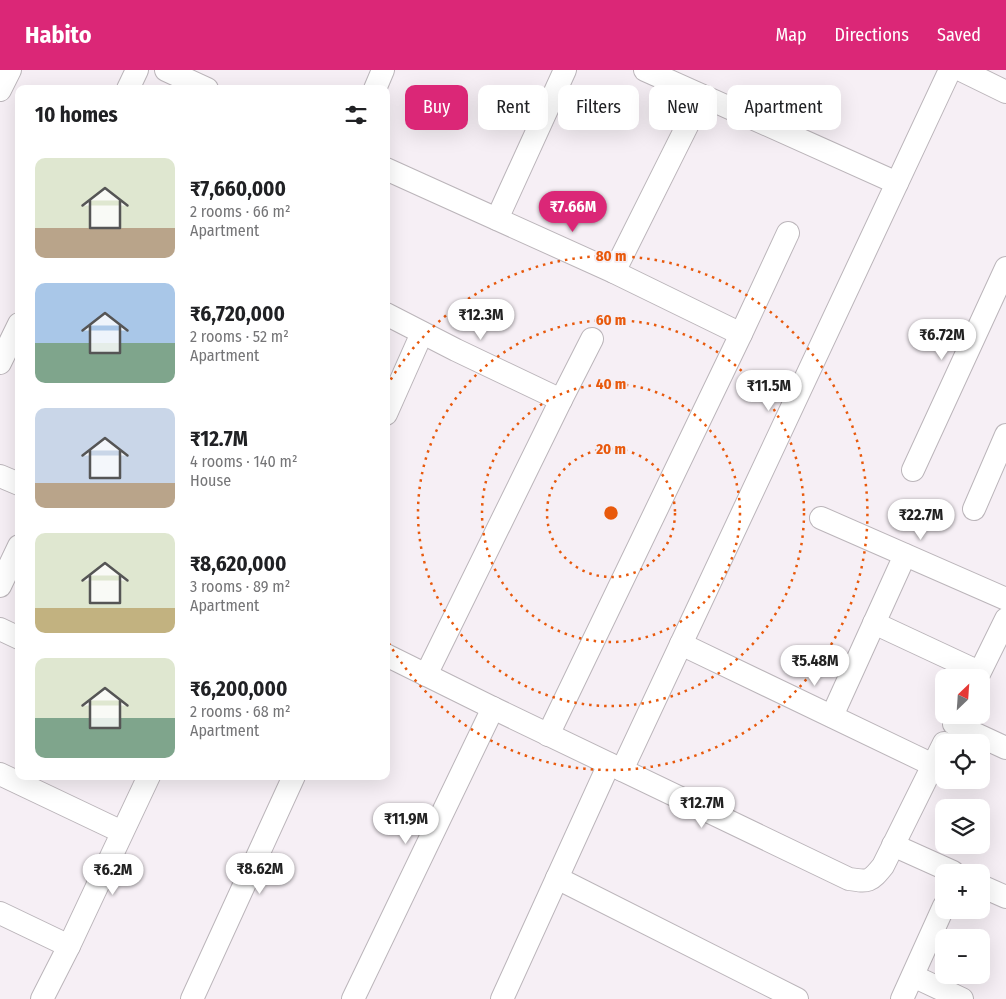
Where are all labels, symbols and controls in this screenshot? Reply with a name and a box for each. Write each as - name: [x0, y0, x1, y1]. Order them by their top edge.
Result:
- text: Habito: [25, 21, 91, 49]
- text: Map: [775, 24, 807, 46]
- text: Directions: [835, 24, 909, 46]
- text: Saved: [937, 24, 981, 46]
- chip: Buy: [405, 85, 468, 130]
- chip: Rent: [478, 85, 548, 130]
- chip: Filters: [558, 85, 639, 130]
- chip: New: [649, 85, 717, 130]
- chip: Apartment: [727, 85, 841, 130]
- icon: filters: [342, 101, 370, 129]
- text: 10 homes: [35, 102, 118, 128]
- text: ₹7,660,000: [190, 176, 286, 202]
- icon: home: [75, 178, 135, 238]
- pin: ₹7.66M: [532, 190, 614, 233]
- text: ₹7.66M: [550, 197, 596, 216]
- text: 2 rooms · 66 m²: [190, 202, 290, 221]
- text: Apartment: [190, 221, 259, 240]
- text: 80 m: [596, 247, 626, 265]
- pin: ₹12.3M: [440, 298, 522, 341]
- text: ₹6,720,000: [190, 301, 285, 327]
- icon: home: [75, 303, 135, 363]
- text: ₹12.3M: [458, 305, 504, 324]
- text: 60 m: [596, 311, 626, 329]
- pin: ₹6.72M: [901, 318, 983, 361]
- text: ₹6.72M: [919, 325, 965, 344]
- text: 2 rooms · 52 m²: [190, 327, 289, 346]
- text: Apartment: [190, 346, 259, 365]
- pin: ₹11.5M: [728, 370, 810, 412]
- text: 40 m: [596, 375, 626, 393]
- text: ₹11.5M: [747, 376, 791, 395]
- text: ₹12.7M: [190, 426, 248, 452]
- icon: home: [75, 428, 135, 488]
- text: 20 m: [595, 440, 626, 458]
- text: 4 rooms · 140 m²: [190, 452, 298, 471]
- text: House: [190, 471, 231, 490]
- pin: ₹22.7M: [880, 498, 962, 541]
- centre of rings: [602, 504, 620, 522]
- text: ₹22.7M: [899, 505, 943, 524]
- text: ₹8,620,000: [190, 551, 287, 577]
- icon: home: [75, 553, 135, 613]
- text: 3 rooms · 89 m²: [190, 577, 290, 596]
- text: Apartment: [190, 596, 259, 615]
- pin: ₹5.48M: [774, 644, 856, 687]
- text: ₹5.48M: [791, 651, 839, 670]
- north arrow: [935, 669, 990, 724]
- map controls: [935, 669, 990, 984]
- text: ₹6,200,000: [190, 676, 288, 702]
- icon: home: [75, 678, 135, 738]
- text: 2 rooms · 68 m²: [190, 702, 291, 721]
- text: Apartment: [190, 721, 259, 740]
- button: locate: [935, 734, 990, 789]
- pin: ₹12.7M: [661, 786, 743, 829]
- text: ₹12.7M: [680, 793, 724, 812]
- button: layers: [935, 799, 990, 854]
- pin: ₹11.9M: [365, 802, 447, 845]
- text: ₹11.9M: [384, 809, 428, 828]
- pin: ₹8.62M: [219, 852, 301, 895]
- pin: ₹6.2M: [78, 854, 148, 896]
- text: ₹8.62M: [237, 859, 283, 878]
- text: ₹6.2M: [94, 860, 132, 879]
- button: +: [935, 864, 990, 919]
- button: −: [935, 929, 990, 984]

